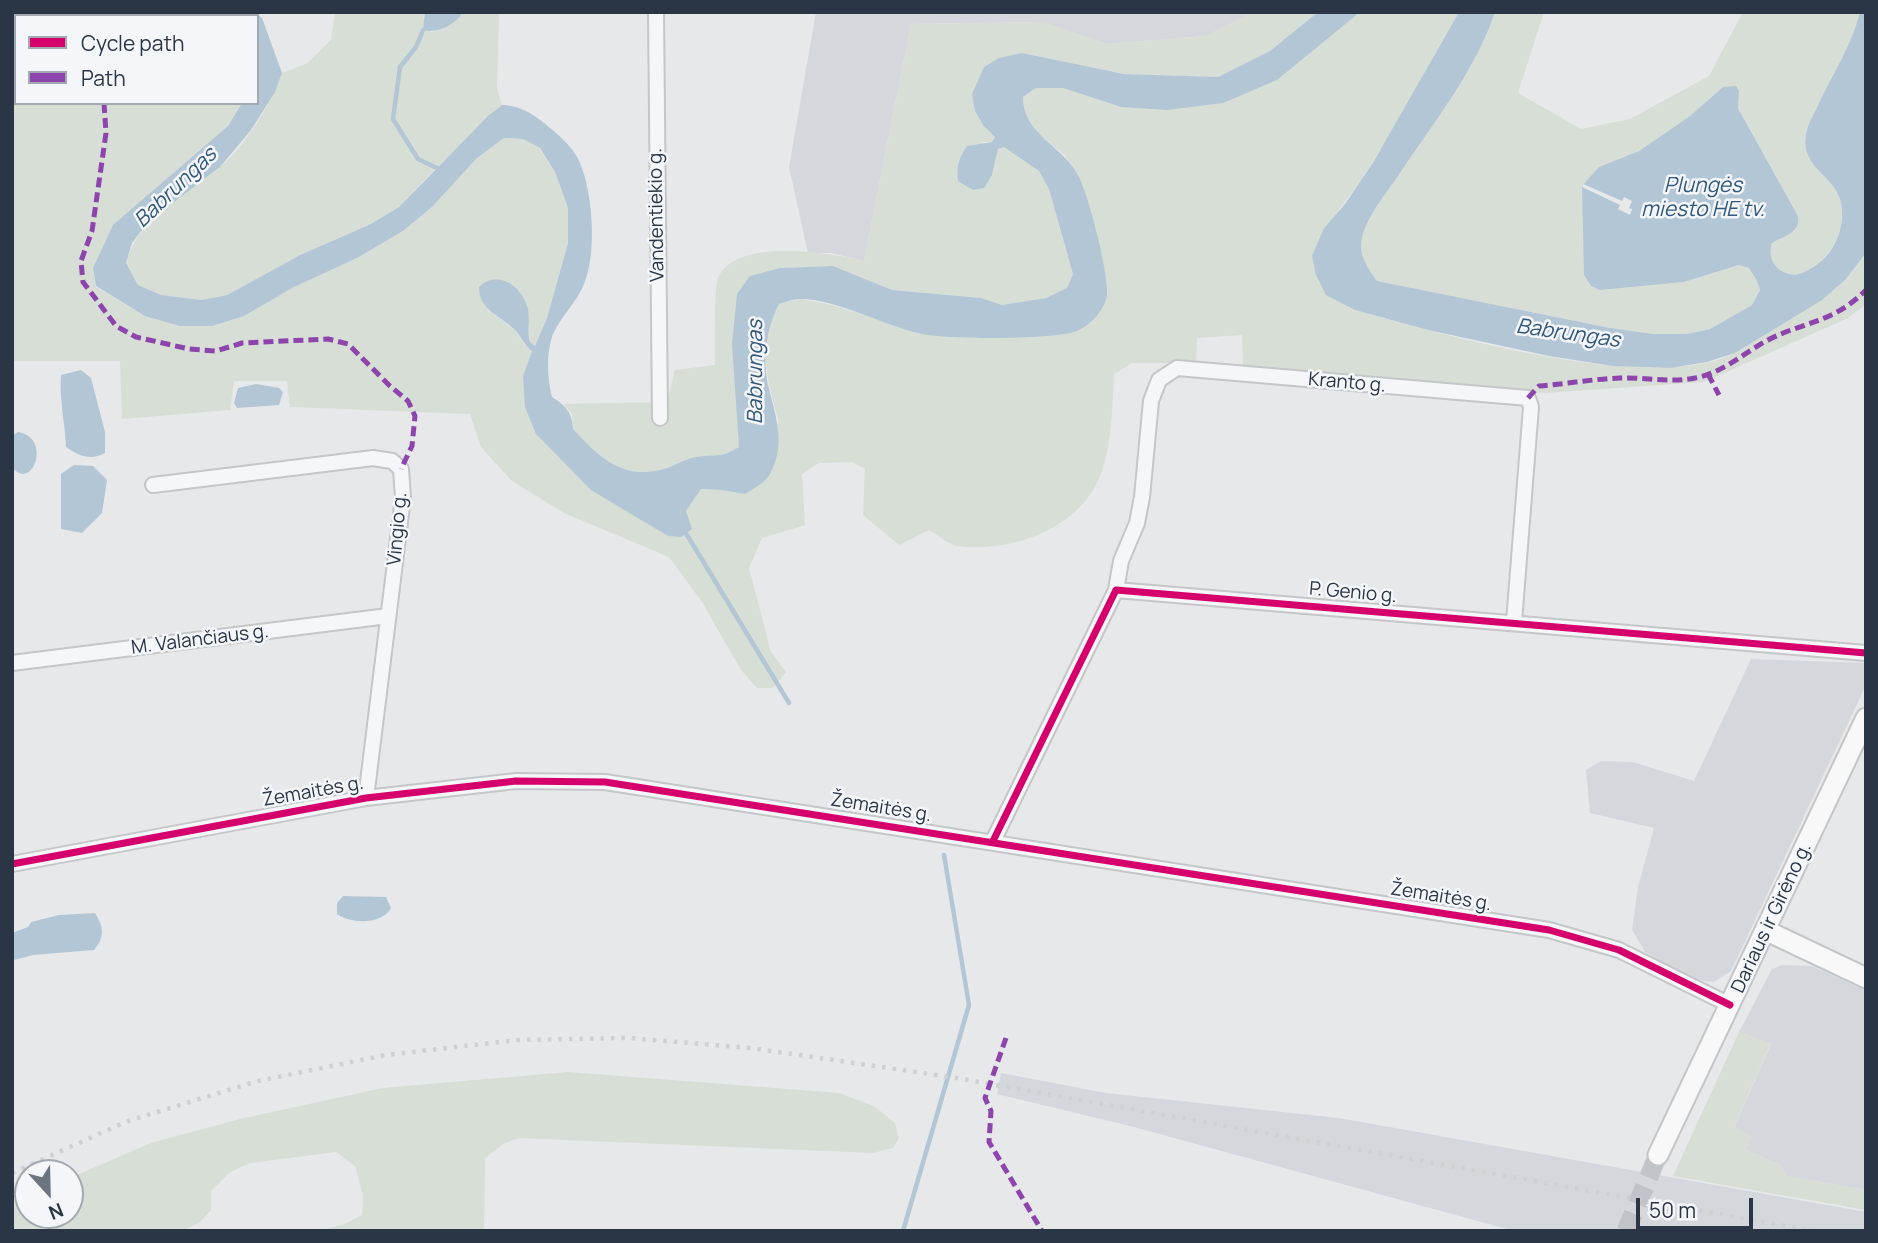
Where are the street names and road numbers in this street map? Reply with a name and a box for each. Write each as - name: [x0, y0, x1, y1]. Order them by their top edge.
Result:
- street label: Vandentiekio g.: [644, 148, 670, 282]
- street label: Kranto g.: [1307, 368, 1387, 398]
- street label: Vingio g.: [383, 491, 413, 567]
- street label: P. Genio g.: [1308, 578, 1398, 608]
- street label: M. Valančiaus g.: [130, 620, 270, 660]
- street label: Žemaitės g.: [261, 772, 365, 812]
- street label: Žemaitės g.: [829, 789, 933, 827]
- street label: Dariaus ir Girėno g.: [1727, 839, 1817, 997]
- street label: Žemaitės g.: [1389, 878, 1493, 916]

